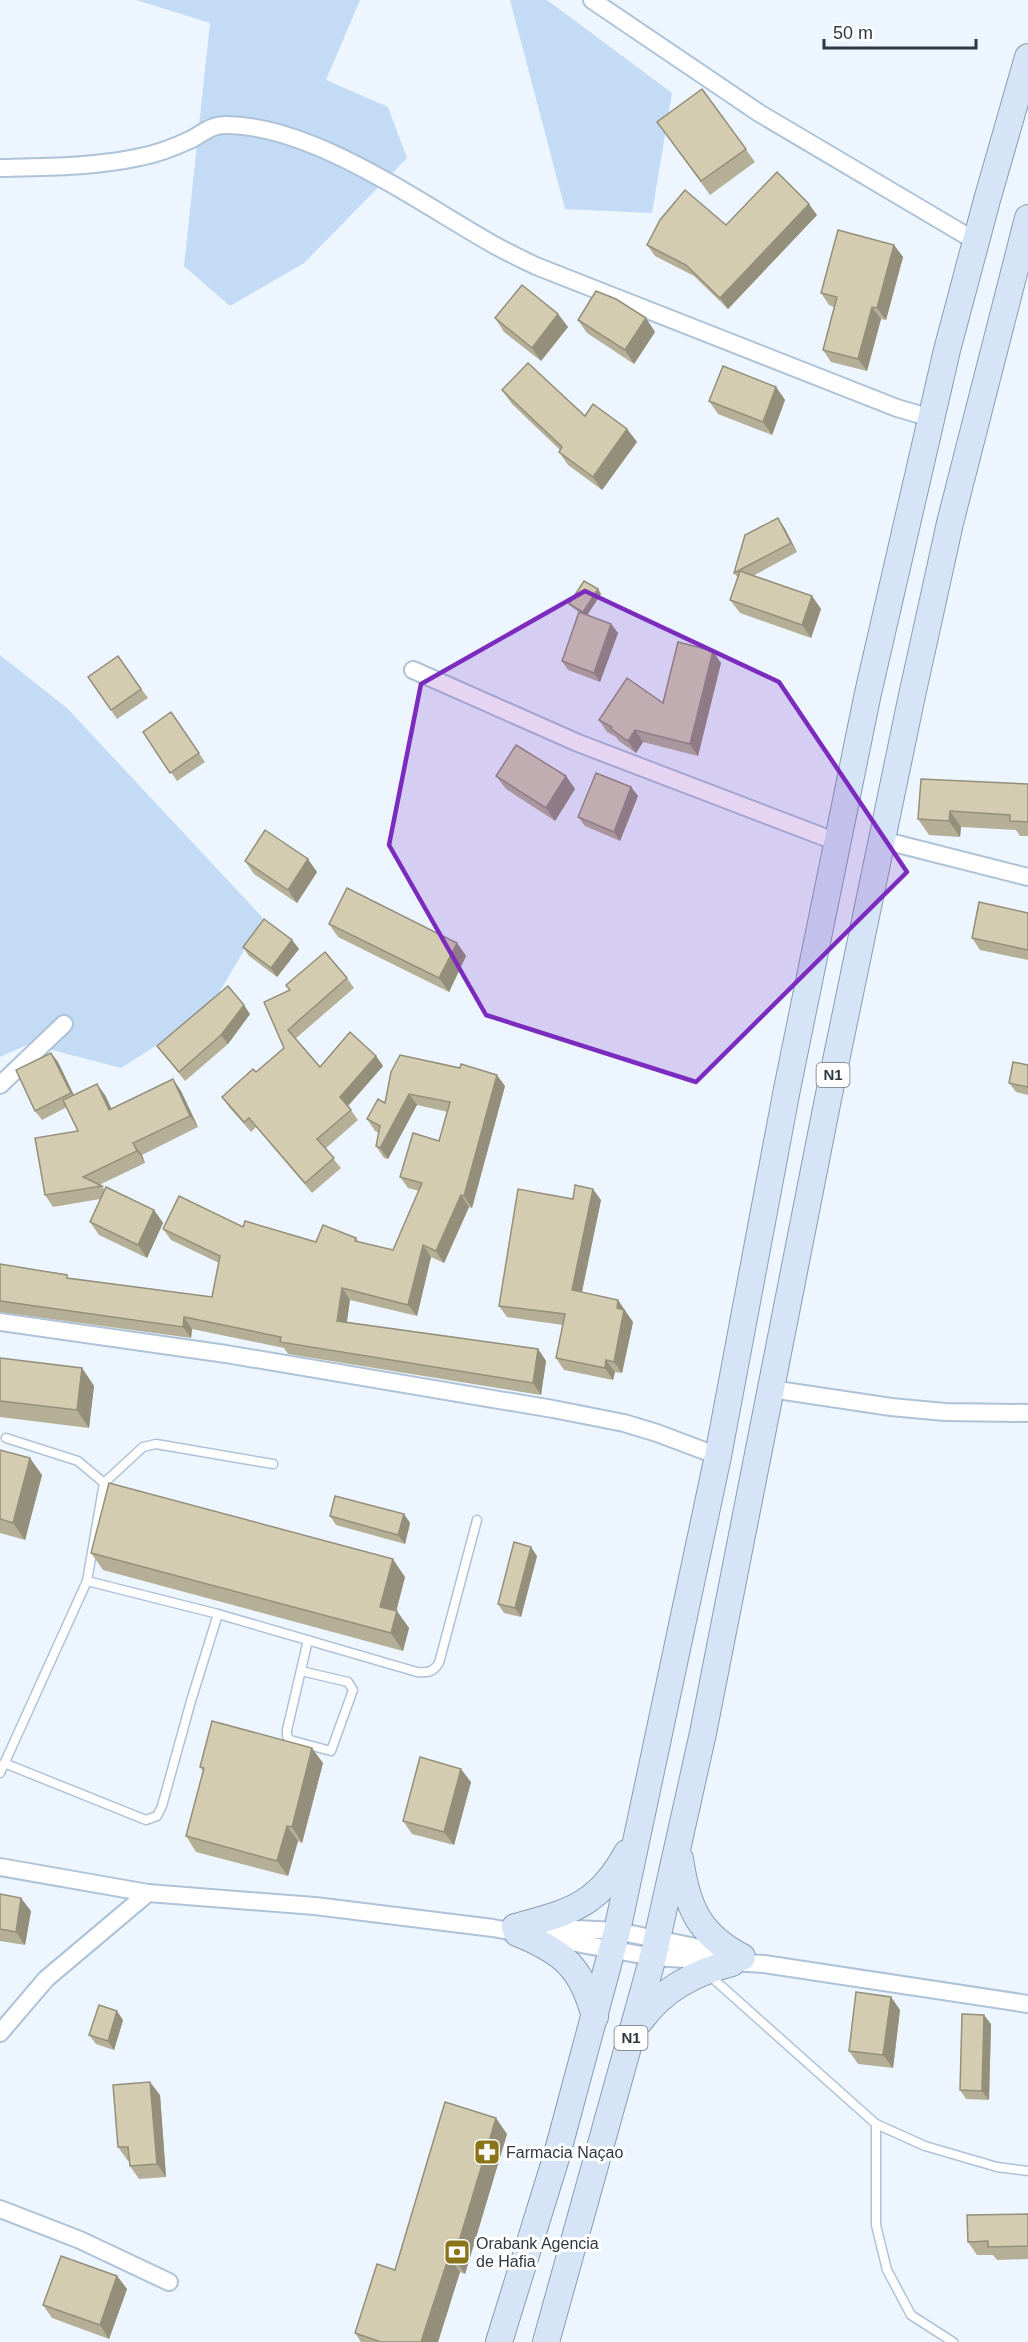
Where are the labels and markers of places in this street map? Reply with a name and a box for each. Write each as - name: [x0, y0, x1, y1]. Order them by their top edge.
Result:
- pharmacy icon: Farmacia Naçao: [472, 2137, 502, 2167]
- place label: Farmacia Naçao: [506, 2144, 623, 2161]
- place label: Orabank Agencia de Hafia: [476, 2235, 599, 2270]
- bank icon: Orabank Agencia de Hafia: [442, 2237, 472, 2267]

